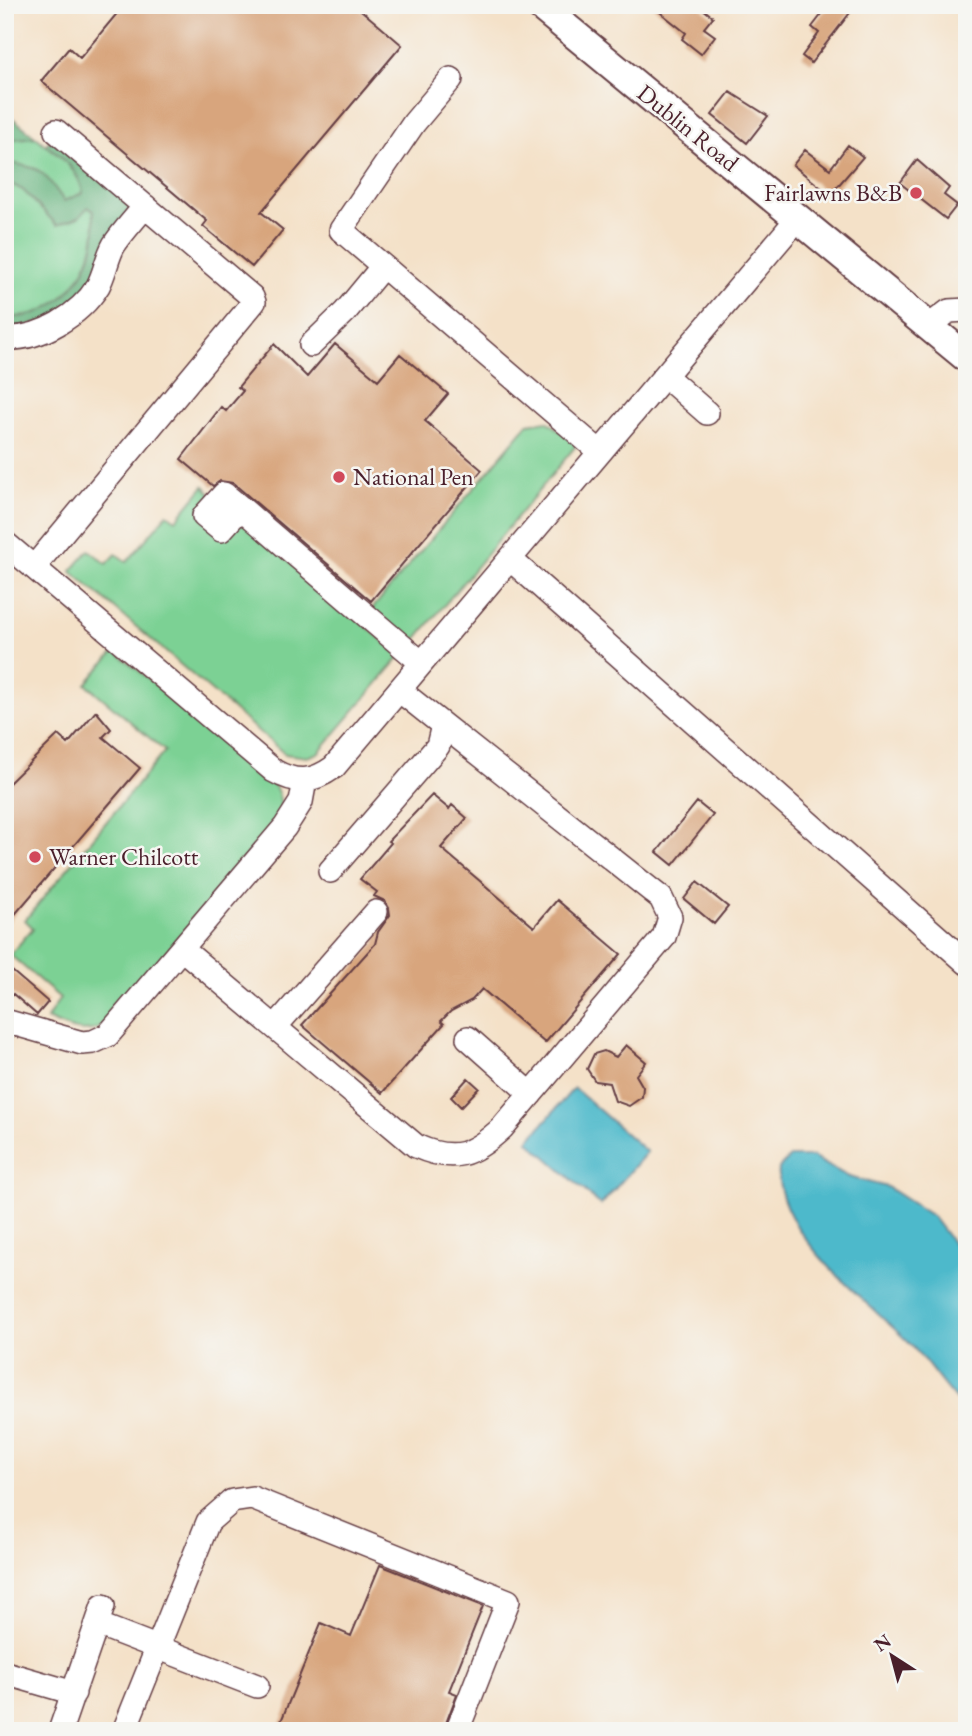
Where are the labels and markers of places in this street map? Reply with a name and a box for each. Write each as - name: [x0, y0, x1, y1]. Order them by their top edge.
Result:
- place label: Fairlawns B&B: [764, 177, 902, 208]
- marker: Fairlawns B&B: [908, 185, 924, 201]
- place label: National Pen: [353, 461, 474, 492]
- marker: National Pen: [331, 469, 347, 485]
- place label: Warner Chilcott: [49, 841, 199, 872]
- marker: Warner Chilcott: [27, 849, 43, 865]

